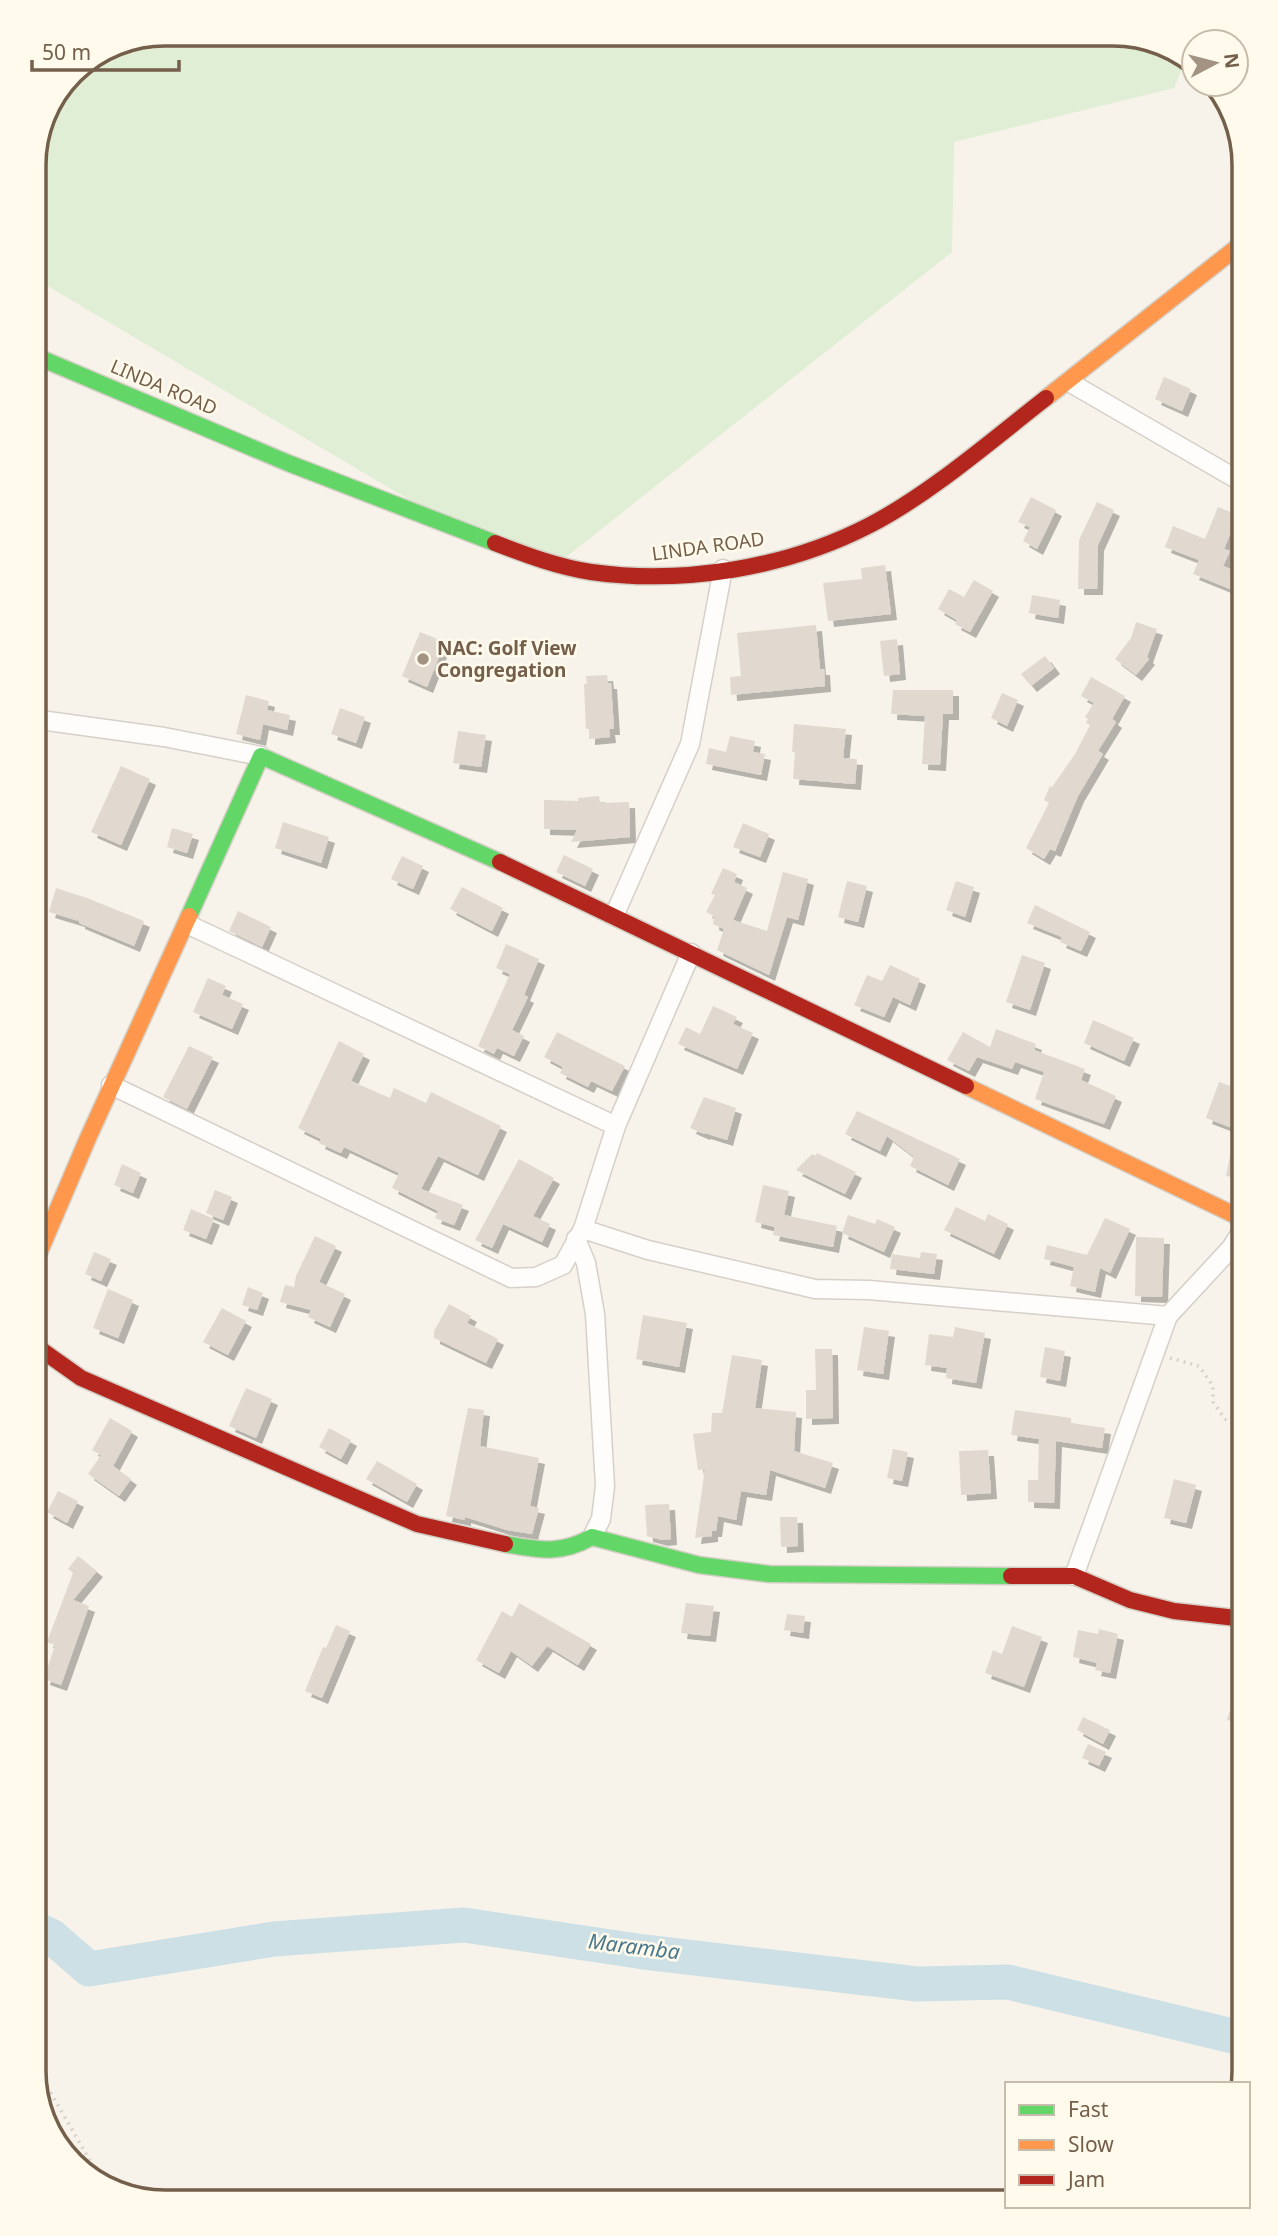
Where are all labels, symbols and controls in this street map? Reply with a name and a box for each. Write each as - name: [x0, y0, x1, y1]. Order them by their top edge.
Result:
- scale bar: [32, 28, 178, 72]
- north arrow: [1180, 28, 1250, 98]
- text: 50 m: [42, 38, 91, 66]
- text: N: [1218, 52, 1246, 70]
- street label: LINDA ROAD: [107, 353, 221, 421]
- street label: LINDA ROAD: [650, 525, 766, 567]
- place label: NAC: Golf View Congregation: [437, 635, 577, 683]
- marker: NAC: Golf View Congregation: [415, 651, 431, 667]
- water label: Maramba: [587, 1927, 682, 1966]
- legend: [1005, 2082, 1250, 2208]
- text: Fast: [1068, 2095, 1109, 2123]
- text: Slow: [1068, 2130, 1114, 2158]
- text: Jam: [1066, 2165, 1105, 2193]

